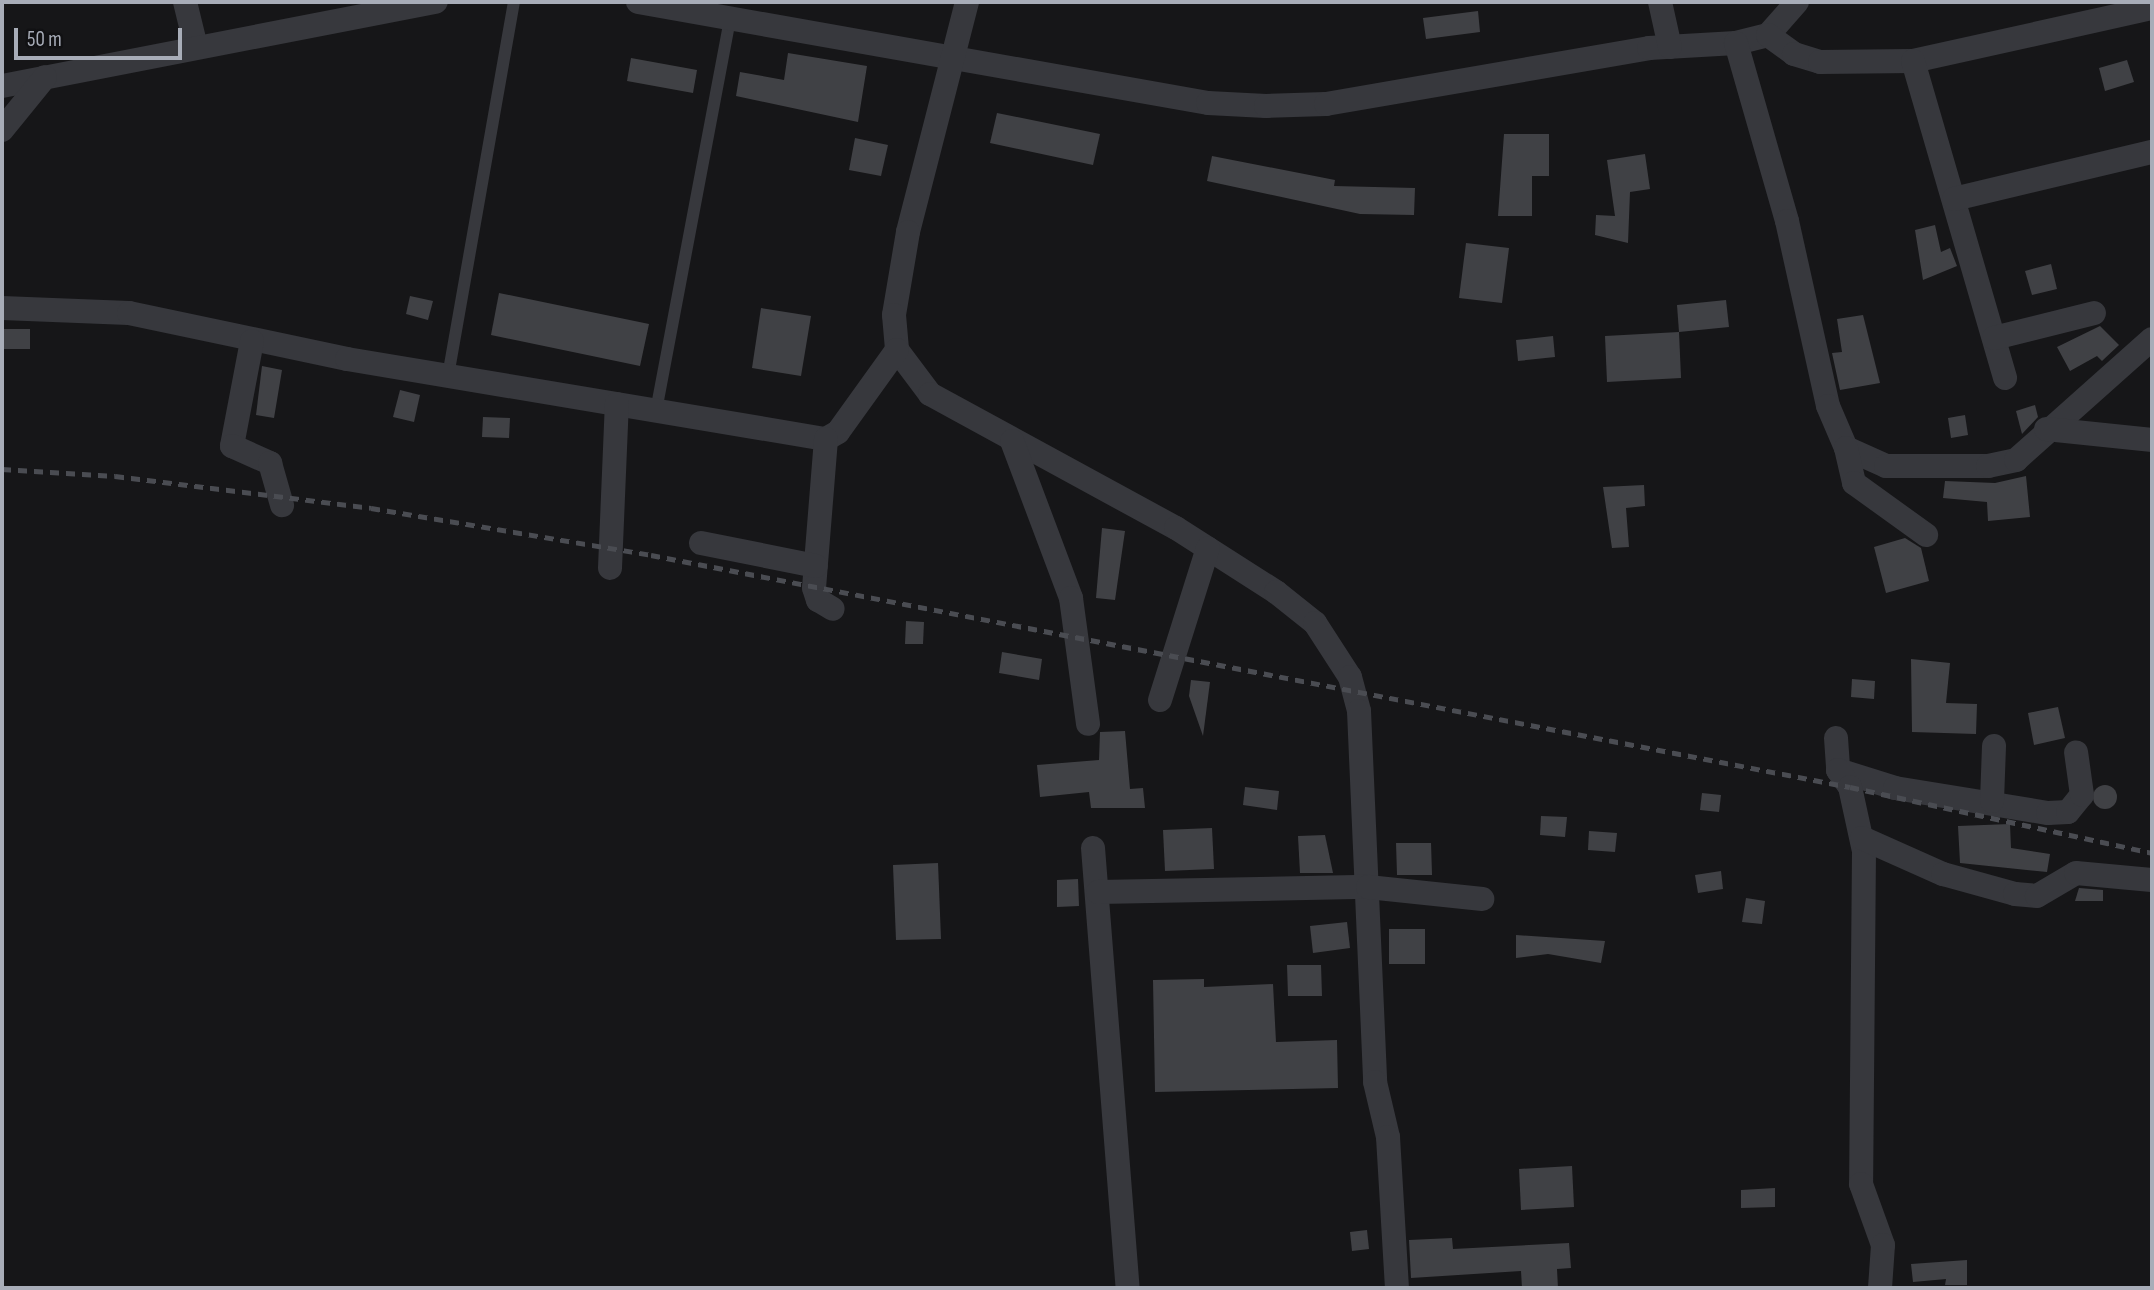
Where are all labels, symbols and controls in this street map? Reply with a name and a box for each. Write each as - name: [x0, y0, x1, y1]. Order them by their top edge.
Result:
- scale bar: [18, 14, 186, 58]
- text: 50 m: [27, 27, 62, 52]

